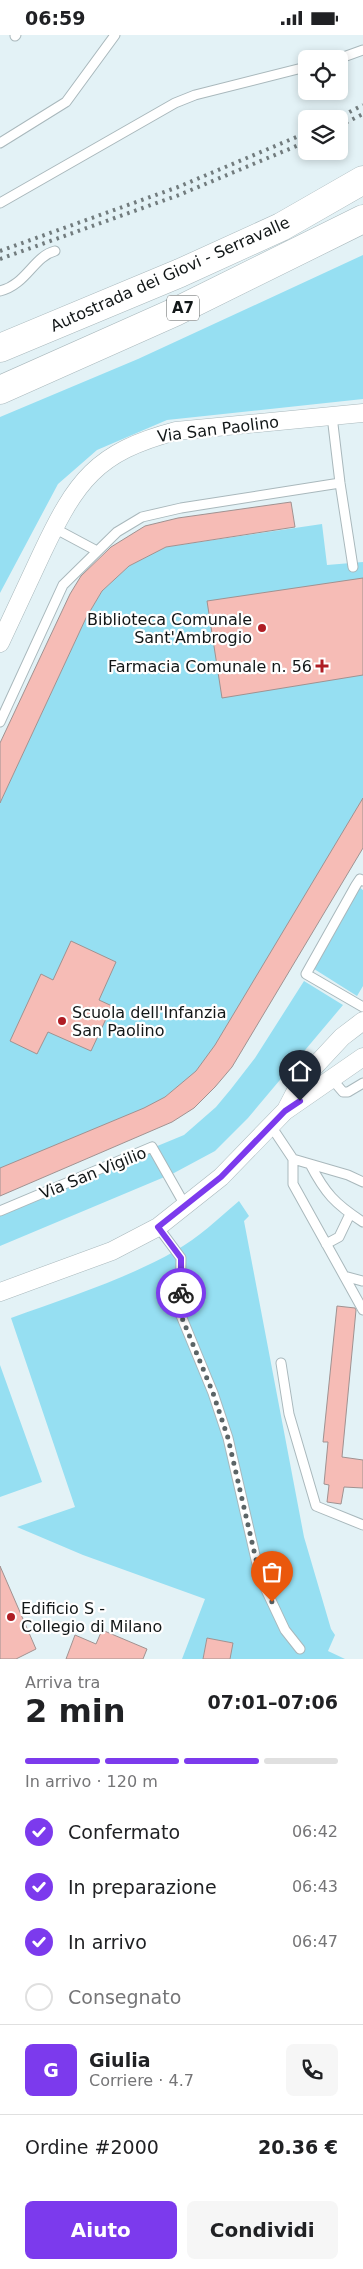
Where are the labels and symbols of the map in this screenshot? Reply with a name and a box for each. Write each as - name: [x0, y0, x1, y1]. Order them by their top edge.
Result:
- street label: Autostrada dei Giovi - Serravalle: [47, 212, 293, 336]
- road number: A7: [167, 295, 199, 321]
- street label: Via San Paolino: [156, 412, 280, 446]
- place label: Biblioteca Comunale Sant'Ambrogio: [87, 610, 252, 647]
- marker: Biblioteca Comunale Sant'Ambrogio: [256, 622, 268, 634]
- place label: Farmacia Comunale n. 56: [108, 657, 312, 676]
- marker: Farmacia Comunale n. 56: [316, 660, 328, 672]
- place label: Scuola dell'Infanzia San Paolino: [72, 1003, 227, 1040]
- marker: Scuola dell'Infanzia San Paolino: [56, 1015, 68, 1027]
- pin: [279, 1050, 321, 1101]
- street label: Via San Vigilio: [37, 1143, 149, 1203]
- courier: [156, 1268, 206, 1318]
- pin: [251, 1551, 293, 1602]
- place label: Edificio S - Collegio di Milano: [21, 1599, 162, 1636]
- marker: Edificio S - Collegio di Milano: [5, 1611, 17, 1623]

